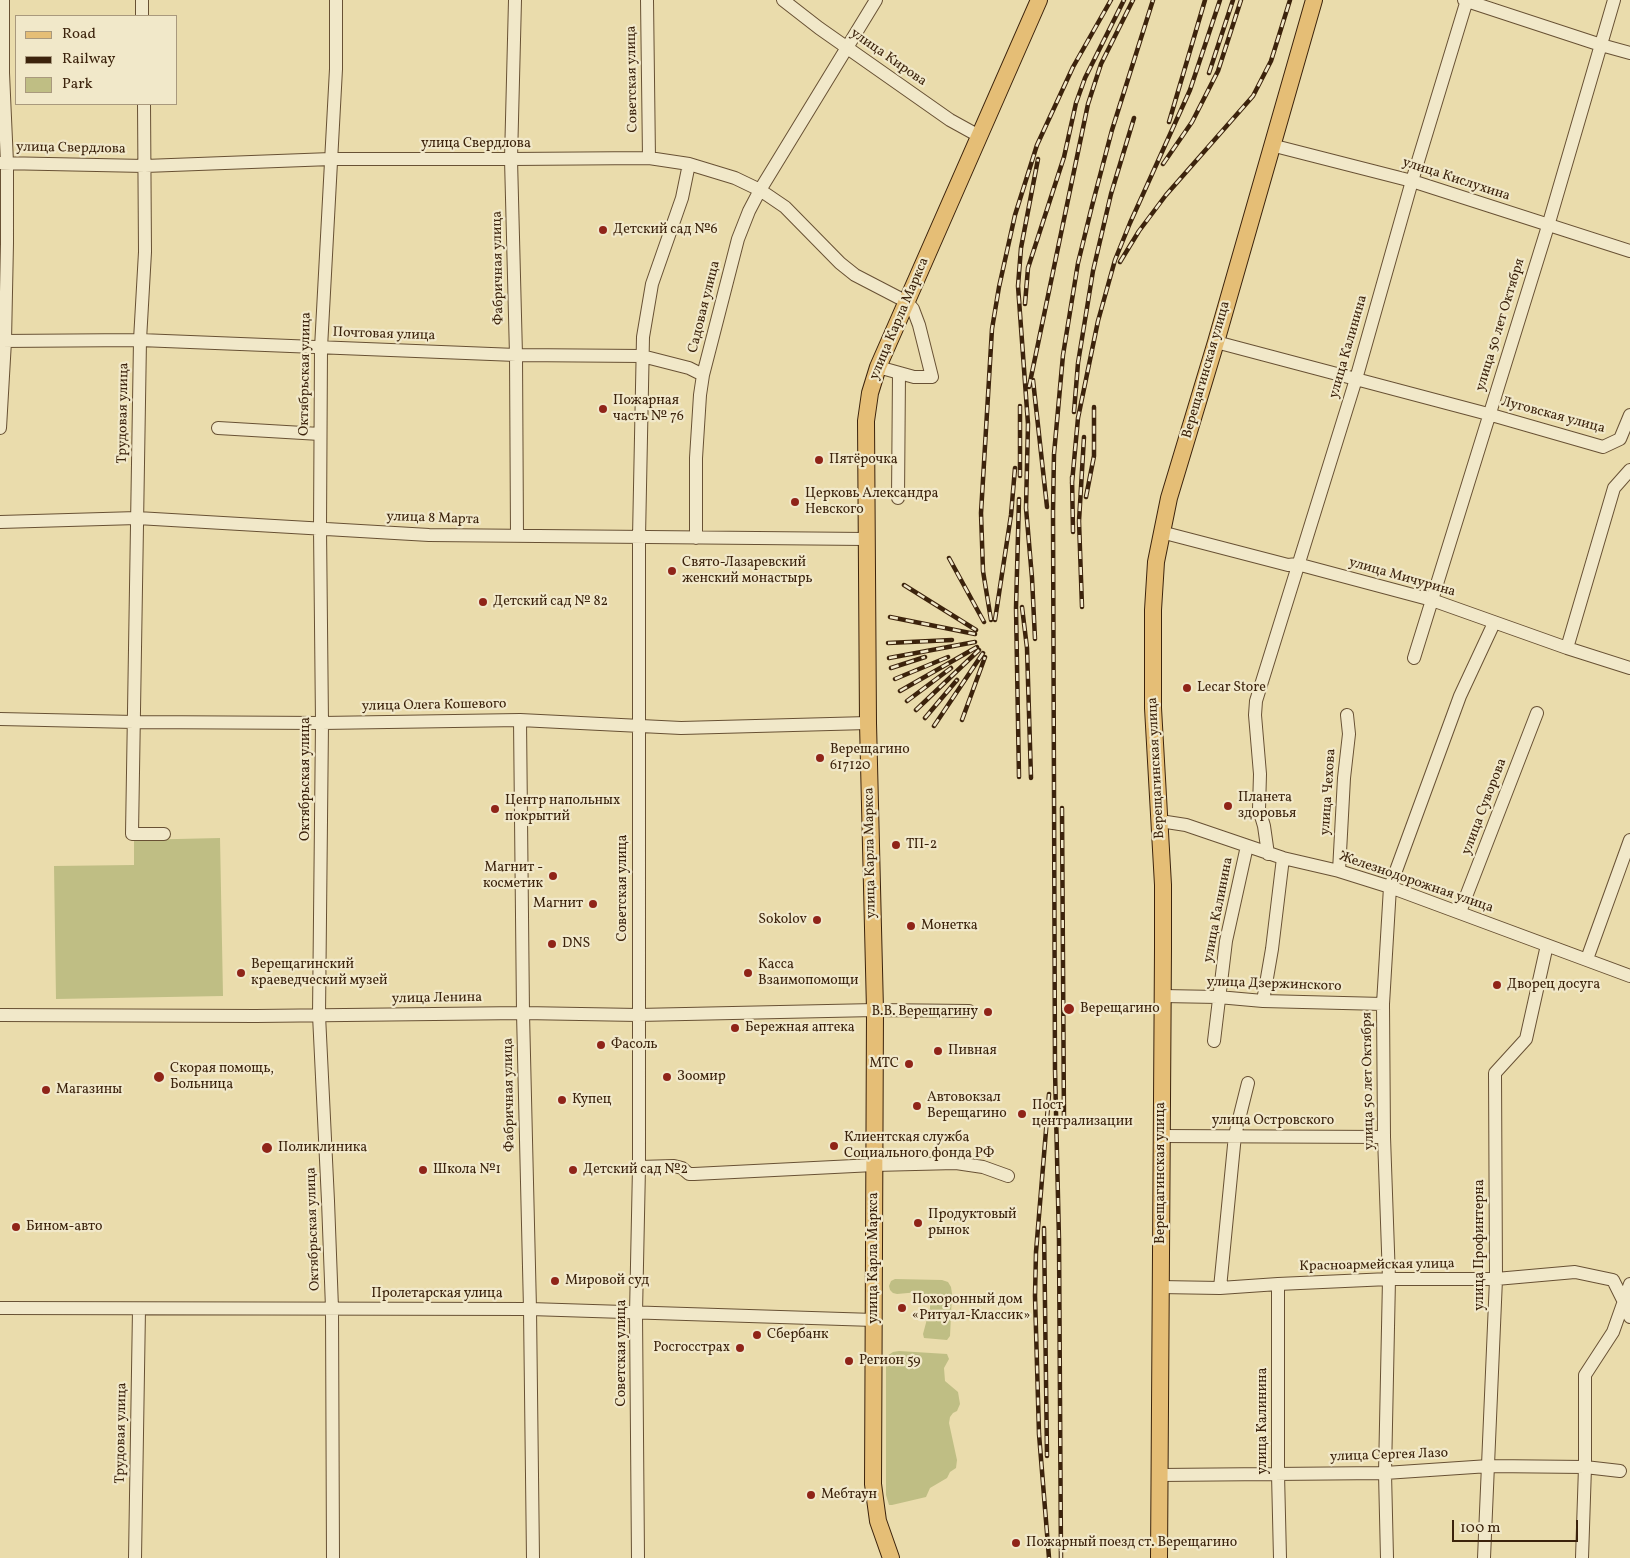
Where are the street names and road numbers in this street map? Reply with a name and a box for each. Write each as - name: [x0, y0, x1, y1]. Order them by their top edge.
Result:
- street label: Советская улица: [624, 25, 642, 133]
- street label: улица Кирова: [847, 25, 929, 91]
- street label: улица Свердлова: [421, 136, 531, 152]
- street label: улица Свердлова: [16, 140, 126, 158]
- street label: улица Кислухина: [1400, 155, 1512, 205]
- street label: Фабричная улица: [490, 211, 508, 325]
- street label: улица Карла Маркса: [867, 255, 933, 383]
- street label: улица 50 лет Октября: [1473, 257, 1529, 393]
- street label: Садовая улица: [685, 259, 725, 355]
- street label: улица Калинина: [1326, 293, 1372, 401]
- street label: Верещагинская улица: [1179, 299, 1235, 441]
- street label: Октябрьская улица: [297, 312, 315, 436]
- street label: Почтовая улица: [332, 325, 436, 345]
- street label: Трудовая улица: [115, 362, 133, 464]
- street label: Луговская улица: [1499, 394, 1607, 438]
- street label: улица 8 Марта: [386, 509, 480, 529]
- street label: улица Мичурина: [1347, 555, 1457, 601]
- street label: улица Олега Кошевого: [361, 696, 507, 716]
- street label: Верещагинская улица: [1145, 697, 1169, 839]
- street label: Октябрьская улица: [298, 717, 314, 841]
- street label: улица Чехова: [1318, 748, 1340, 836]
- street label: улица Суворова: [1459, 756, 1511, 858]
- street label: улица Карла Маркса: [861, 787, 881, 919]
- street label: Советская улица: [615, 834, 631, 942]
- street label: Железнодорожная улица: [1337, 849, 1495, 917]
- street label: улица Калинина: [1201, 856, 1237, 964]
- street label: улица Дзержинского: [1206, 974, 1342, 996]
- street label: улица Ленина: [392, 990, 482, 1008]
- street label: улица 50 лет Октября: [1359, 1012, 1379, 1150]
- street label: Фабричная улица: [501, 1038, 519, 1152]
- street label: Верещагинская улица: [1153, 1102, 1169, 1244]
- street label: улица Островского: [1212, 1113, 1334, 1129]
- street label: Октябрьская улица: [303, 1167, 325, 1291]
- street label: улица Профинтерна: [1472, 1179, 1488, 1311]
- street label: улица Карла Маркса: [866, 1192, 882, 1324]
- street label: Красноармейская улица: [1299, 1256, 1455, 1276]
- street label: Пролетарская улица: [371, 1286, 503, 1302]
- street label: Советская улица: [614, 1299, 630, 1407]
- street label: улица Калинина: [1255, 1368, 1271, 1474]
- street label: Трудовая улица: [113, 1382, 131, 1484]
- street label: улица Сергея Лазо: [1330, 1446, 1448, 1466]

